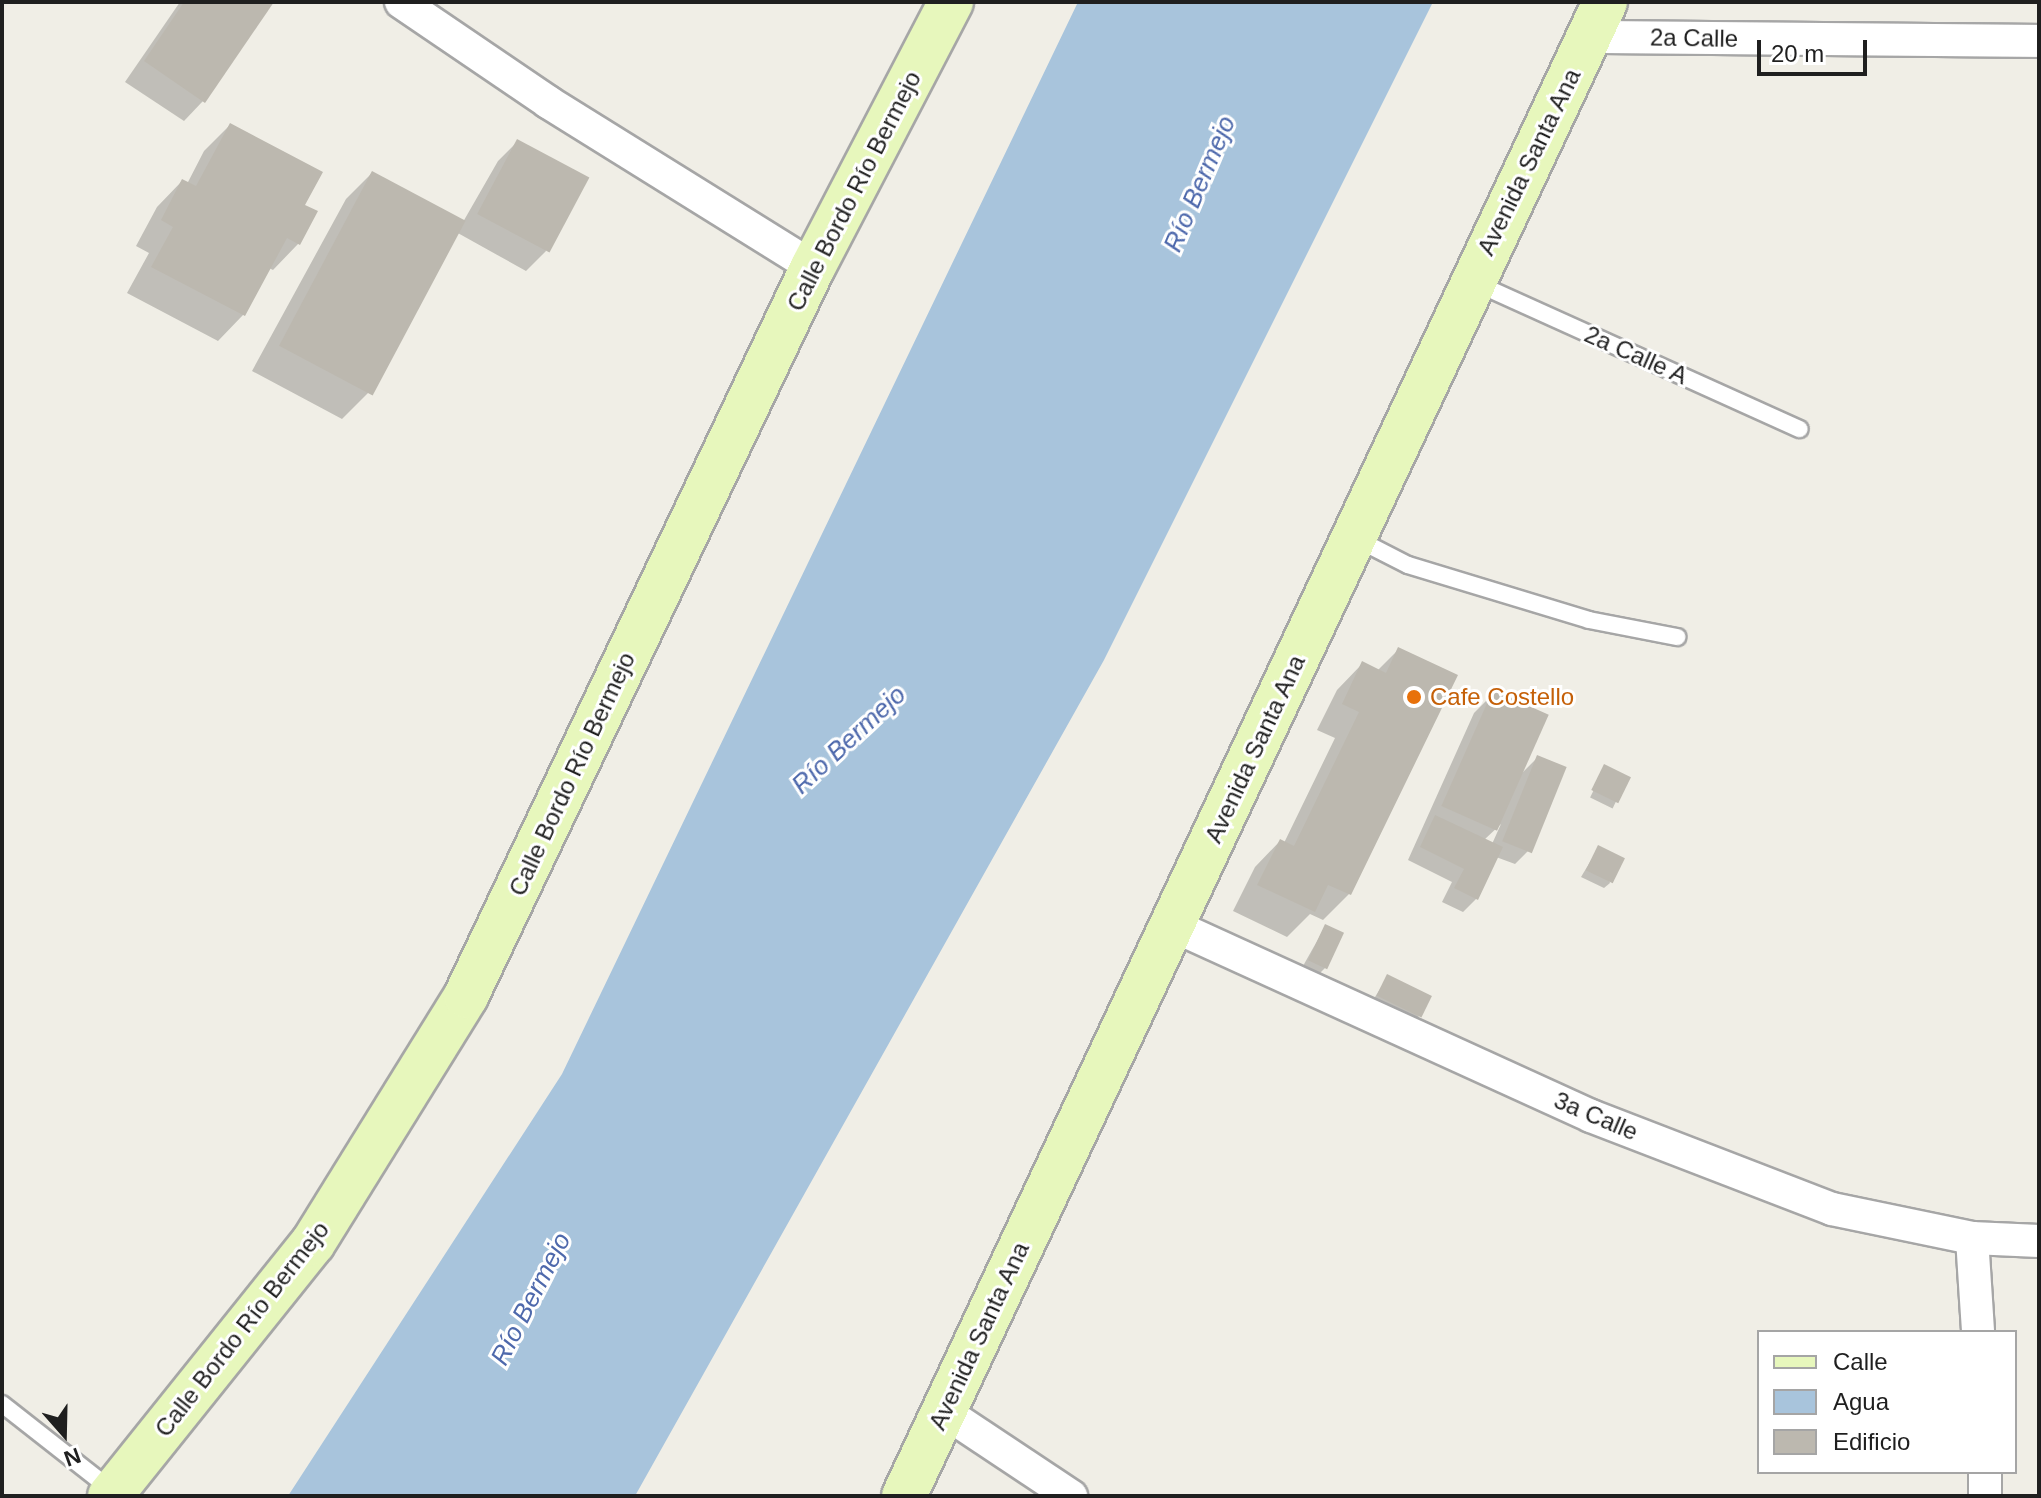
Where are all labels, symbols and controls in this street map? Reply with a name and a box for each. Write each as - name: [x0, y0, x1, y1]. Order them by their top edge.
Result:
- street label: 2a Calle: [1650, 23, 1738, 53]
- scale bar: [1761, 24, 1871, 74]
- text: 20 m: [1771, 40, 1824, 67]
- street label: Avenida Santa Ana: [1471, 64, 1587, 260]
- street label: Calle Bordo Río Bermejo: [781, 66, 927, 316]
- water label: Río Bermejo: [1157, 111, 1243, 257]
- street label: 2a Calle A: [1580, 319, 1692, 391]
- street label: Calle Bordo Río Bermejo: [503, 648, 641, 900]
- street label: Avenida Santa Ana: [1199, 650, 1311, 848]
- water label: Río Bermejo: [786, 679, 912, 801]
- place label: Cafe Costello: [1430, 683, 1574, 711]
- marker: Cafe Costello: [1405, 688, 1423, 706]
- street label: 3a Calle: [1550, 1086, 1642, 1146]
- street label: Calle Bordo Río Bermejo: [149, 1216, 335, 1442]
- water label: Río Bermejo: [484, 1228, 578, 1370]
- street label: Avenida Santa Ana: [923, 1237, 1035, 1435]
- legend: [1757, 1330, 2017, 1474]
- text: Calle: [1833, 1348, 1888, 1375]
- text: Agua: [1833, 1388, 1889, 1415]
- north arrow: [24, 1394, 104, 1474]
- text: Edificio: [1833, 1428, 1910, 1455]
- text: N: [61, 1443, 84, 1471]

